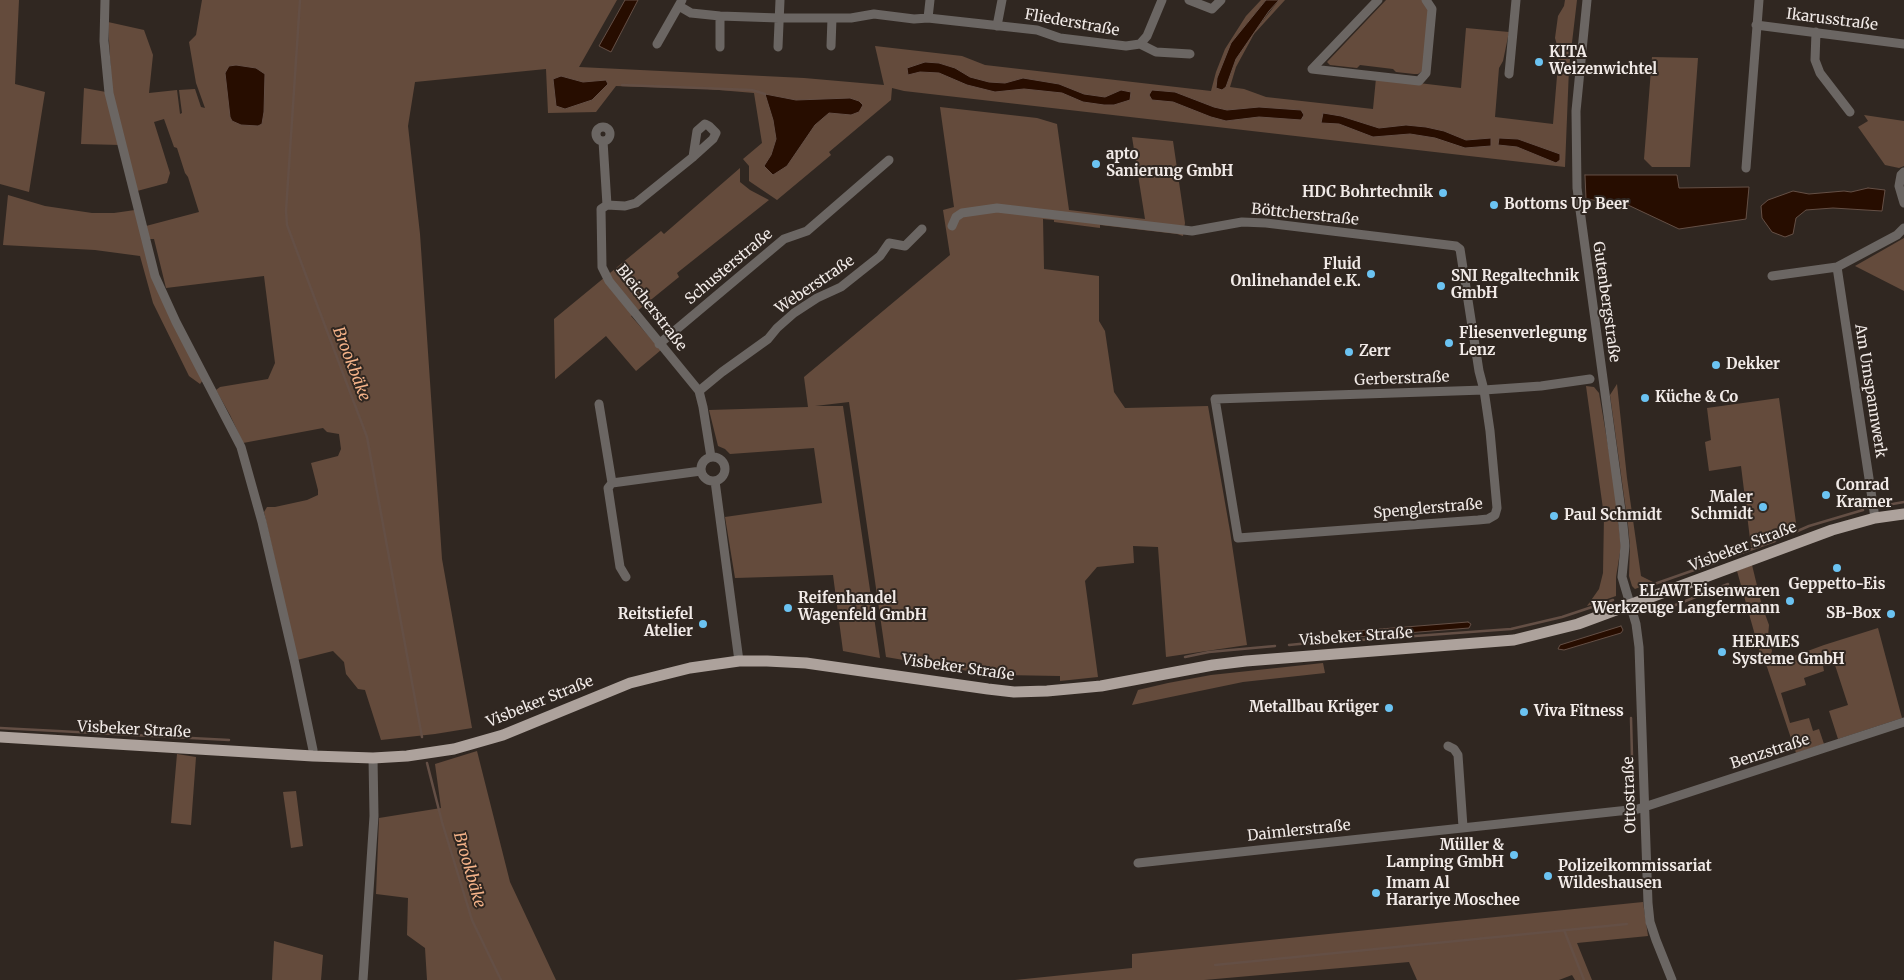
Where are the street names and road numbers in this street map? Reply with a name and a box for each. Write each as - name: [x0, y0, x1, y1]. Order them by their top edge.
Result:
- street label: Ikarusstraße: [1785, 5, 1879, 35]
- street label: Fliederstraße: [1023, 6, 1121, 40]
- street label: Böttcherstraße: [1250, 200, 1360, 230]
- street label: Schusterstraße: [682, 225, 776, 309]
- street label: Gutenbergstraße: [1589, 241, 1623, 363]
- street label: Weberstraße: [772, 252, 858, 318]
- street label: Bleicherstraße: [612, 261, 690, 355]
- street label: Am Umspannwerk: [1851, 323, 1889, 459]
- street label: Gerberstraße: [1354, 368, 1450, 390]
- street label: Spenglerstraße: [1373, 495, 1483, 523]
- street label: Visbeker Straße: [1687, 518, 1799, 576]
- street label: Visbeker Straße: [1299, 624, 1413, 650]
- street label: Visbeker Straße: [901, 651, 1015, 685]
- street label: Visbeker Straße: [484, 672, 596, 732]
- street label: Visbeker Straße: [77, 718, 191, 742]
- street label: Benzstraße: [1728, 731, 1812, 773]
- street label: Ottostraße: [1620, 756, 1640, 834]
- street label: Daimlerstraße: [1246, 817, 1352, 845]

